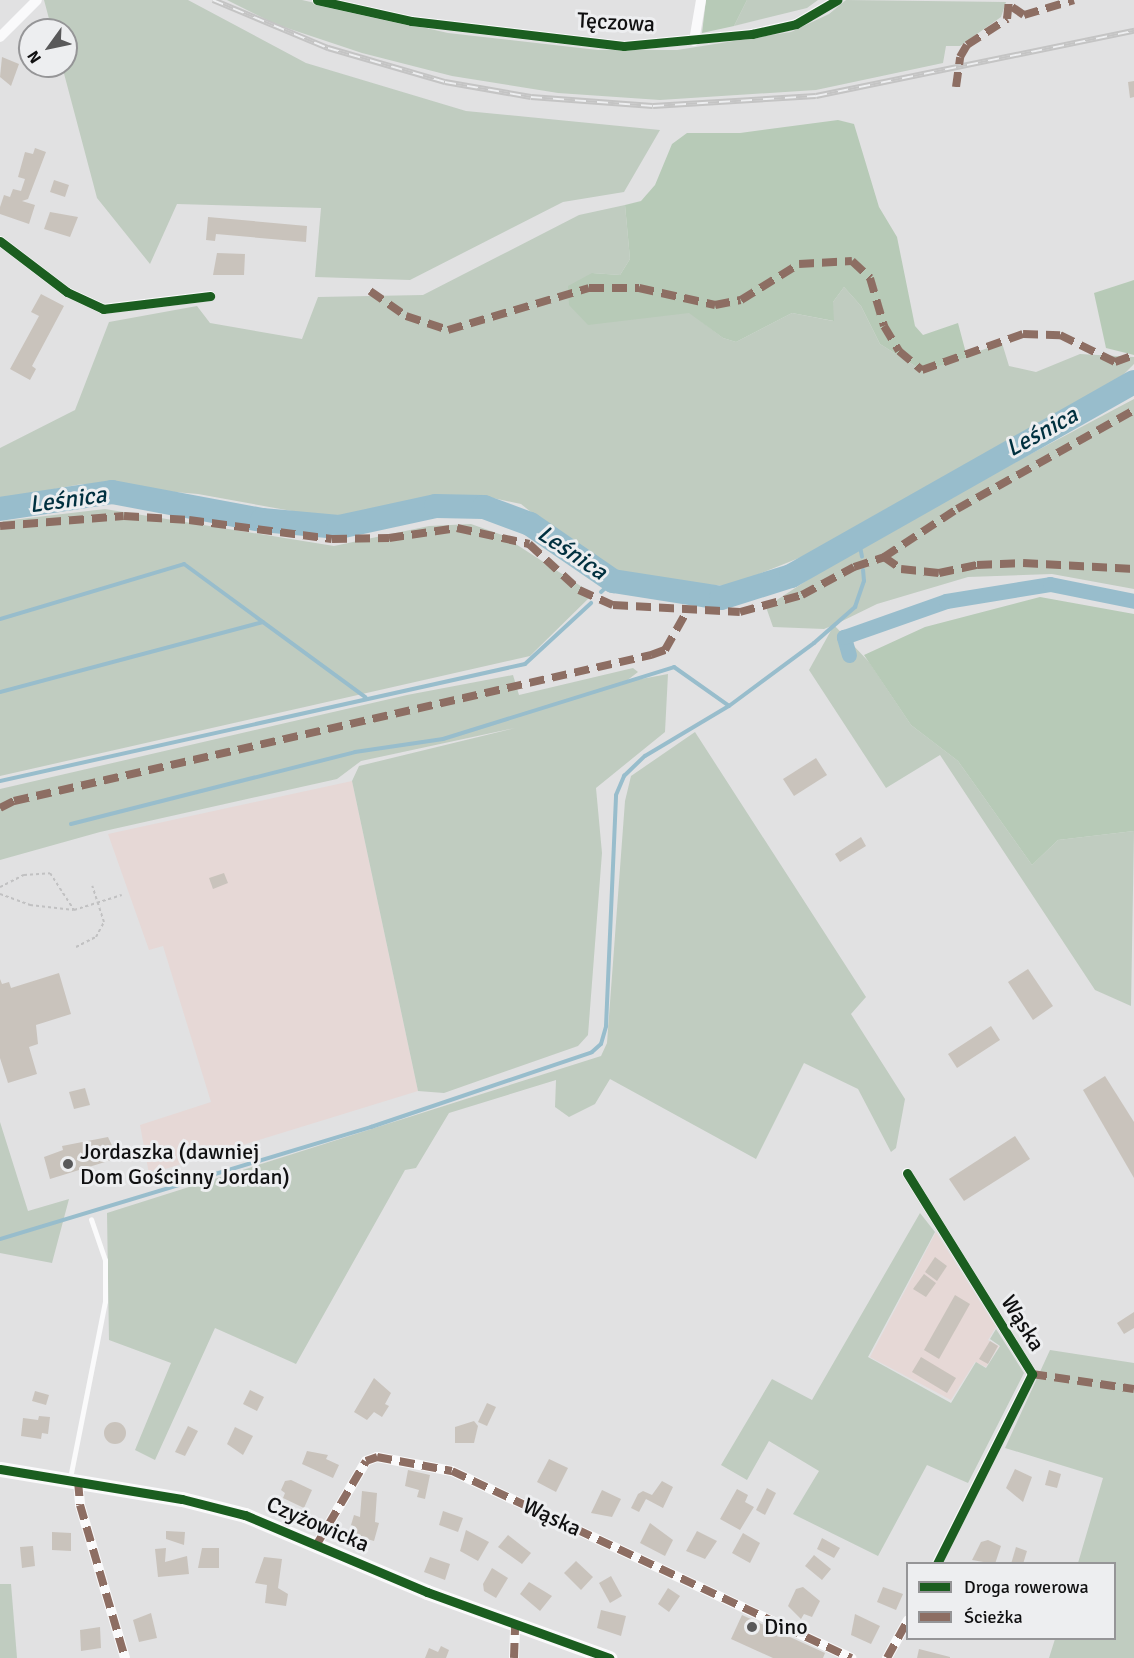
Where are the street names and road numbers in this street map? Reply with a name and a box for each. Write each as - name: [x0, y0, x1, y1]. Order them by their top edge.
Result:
- street label: Tęczowa: [576, 7, 656, 37]
- street label: Wąska: [996, 1290, 1050, 1356]
- street label: Czyżowicka: [263, 1491, 373, 1557]
- street label: Wąska: [519, 1492, 585, 1542]

